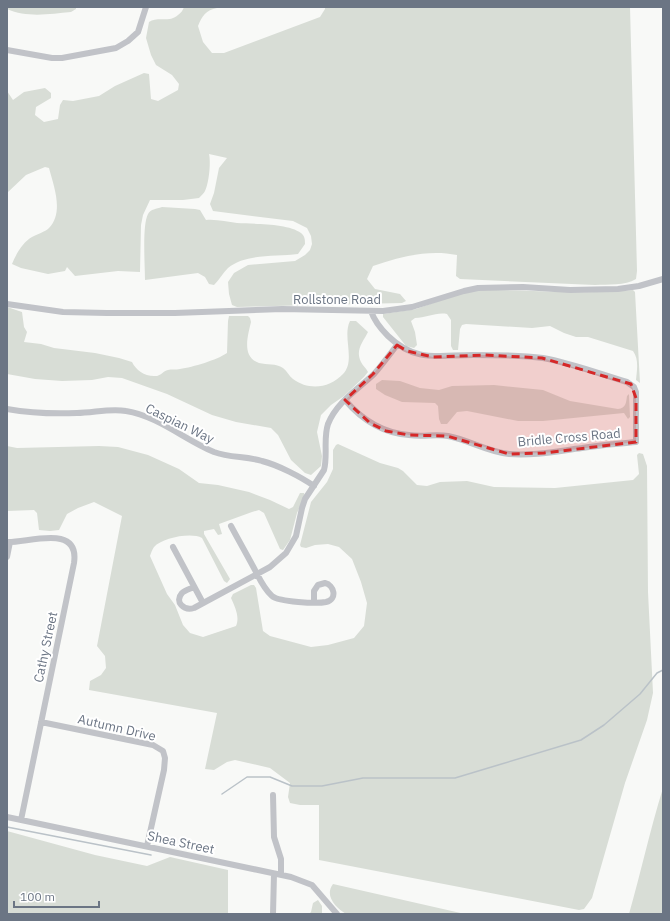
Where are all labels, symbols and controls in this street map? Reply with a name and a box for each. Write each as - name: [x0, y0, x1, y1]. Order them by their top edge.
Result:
- street label: Rollstone Road: [293, 291, 381, 308]
- street label: Caspian Way: [143, 400, 217, 448]
- street label: Bridle Cross Road: [517, 425, 621, 450]
- street label: Cathy Street: [30, 610, 61, 684]
- street label: Autumn Drive: [76, 710, 158, 745]
- street label: Shea Street: [146, 827, 216, 858]
- scale bar: [14, 883, 99, 909]
- text: 100 m: [20, 889, 55, 904]

